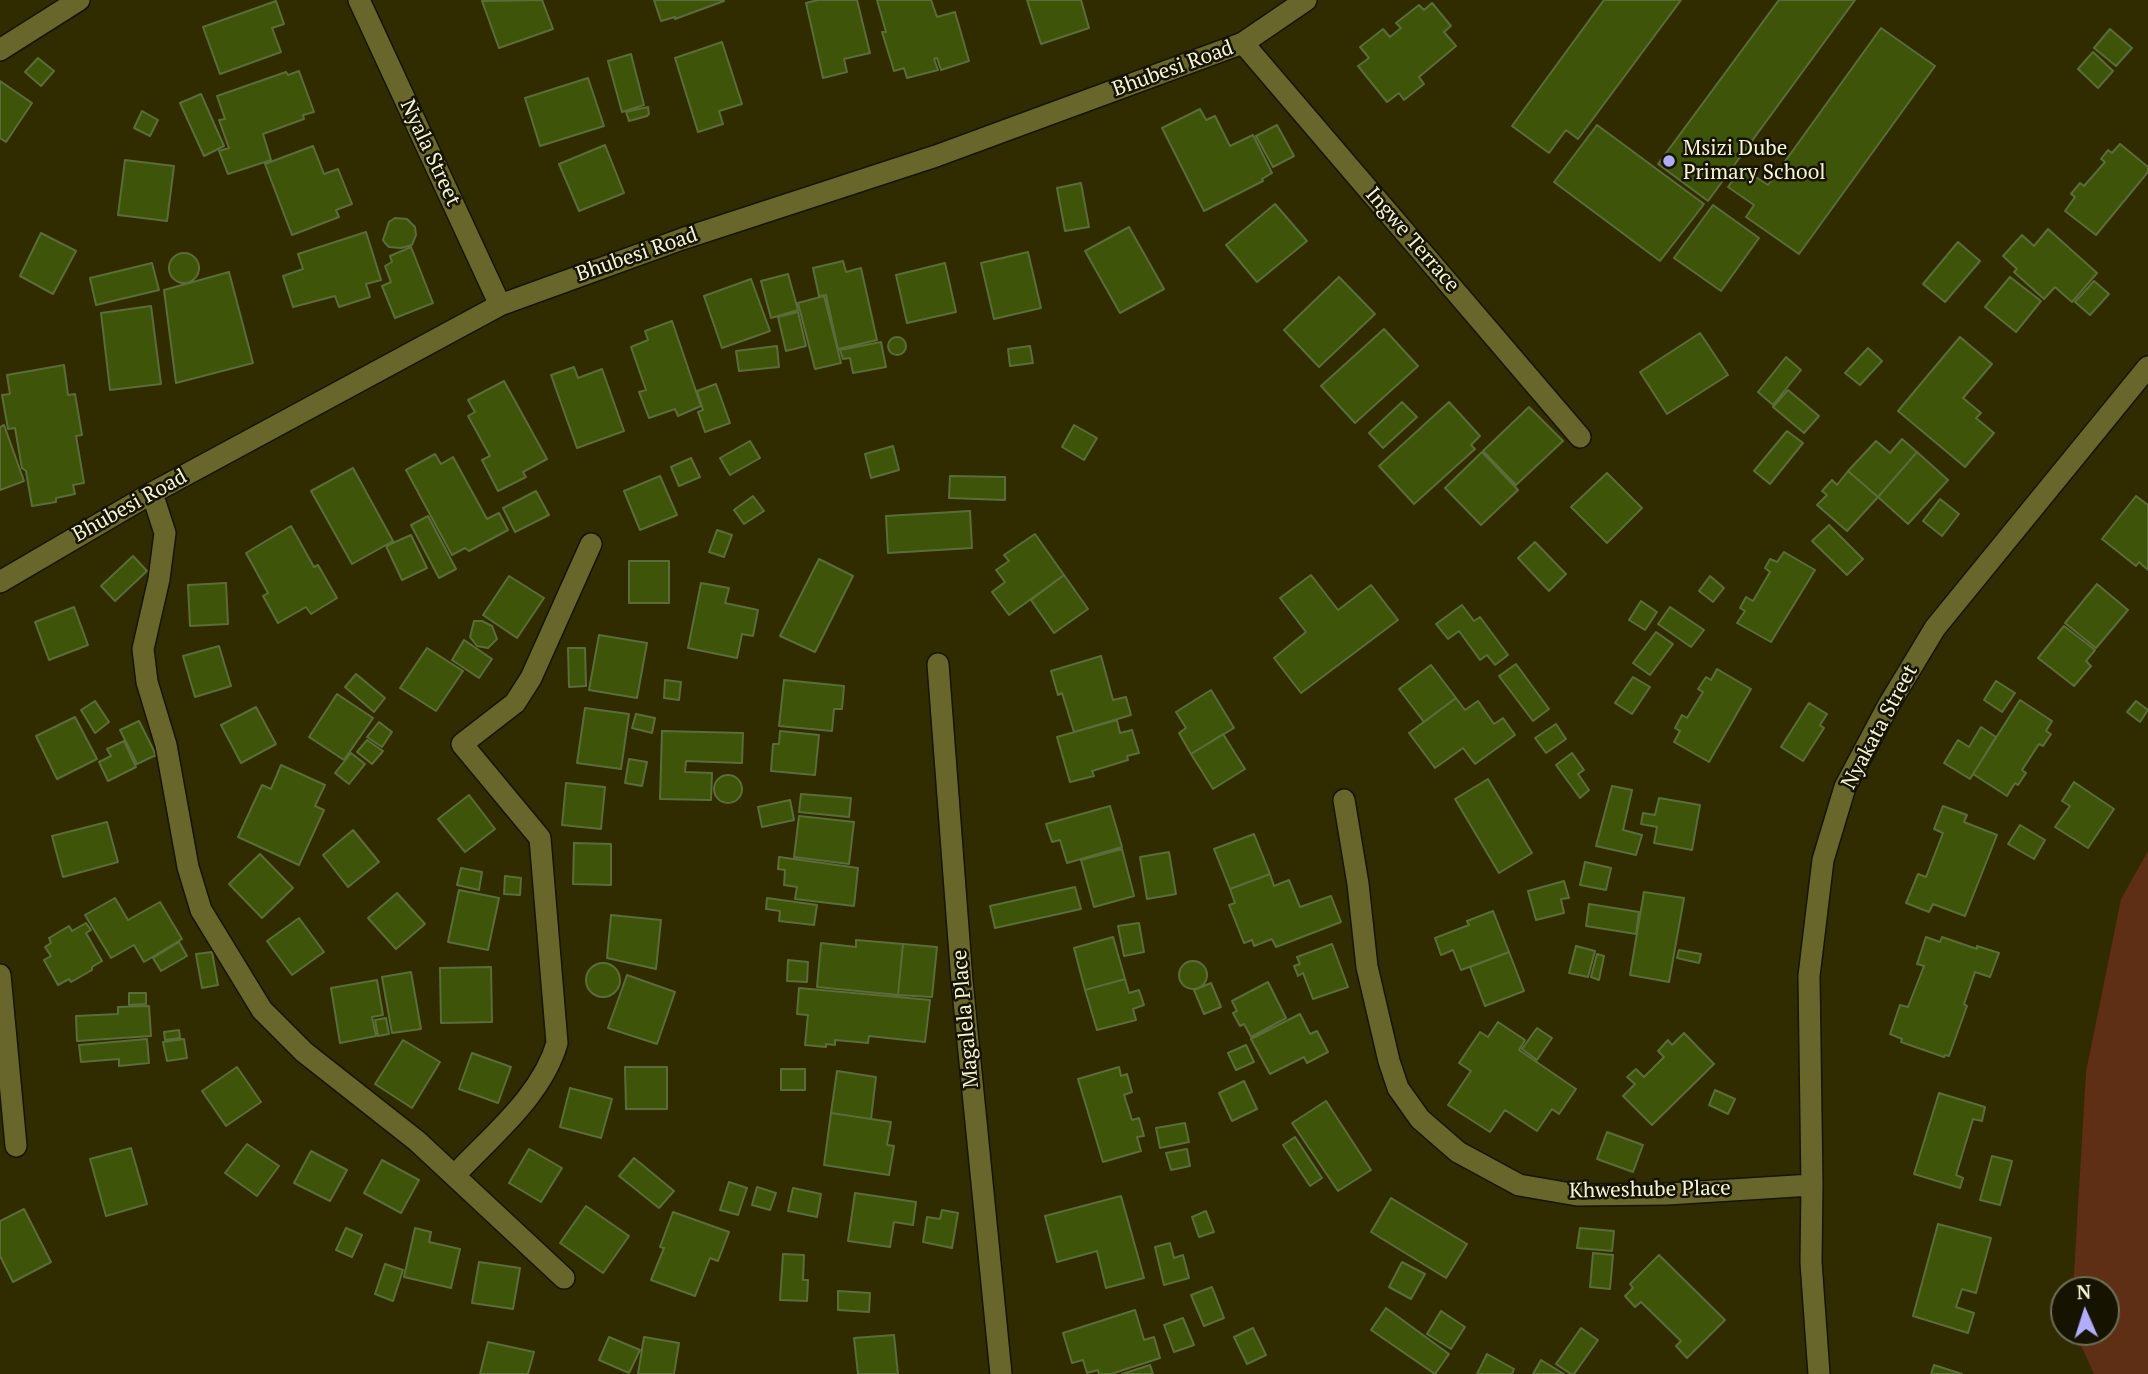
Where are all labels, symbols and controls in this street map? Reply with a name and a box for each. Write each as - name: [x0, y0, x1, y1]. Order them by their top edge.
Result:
- street label: Bhubesi Road: [1109, 35, 1237, 103]
- street label: Nyala Street: [394, 96, 466, 210]
- place label: Msizi Dube Primary School: [1683, 136, 1826, 186]
- marker: Msizi Dube Primary School: [1661, 153, 1677, 169]
- street label: Ingwe Terrace: [1360, 182, 1464, 298]
- street label: Bhubesi Road: [573, 222, 701, 288]
- street label: Bhubesi Road: [68, 464, 192, 548]
- street label: Nyakata Street: [1837, 660, 1923, 794]
- street label: Magalela Place: [947, 949, 985, 1089]
- street label: Khweshube Place: [1569, 1176, 1731, 1204]
- north arrow: [2050, 1276, 2120, 1346]
- text: N: [2076, 1279, 2092, 1304]

